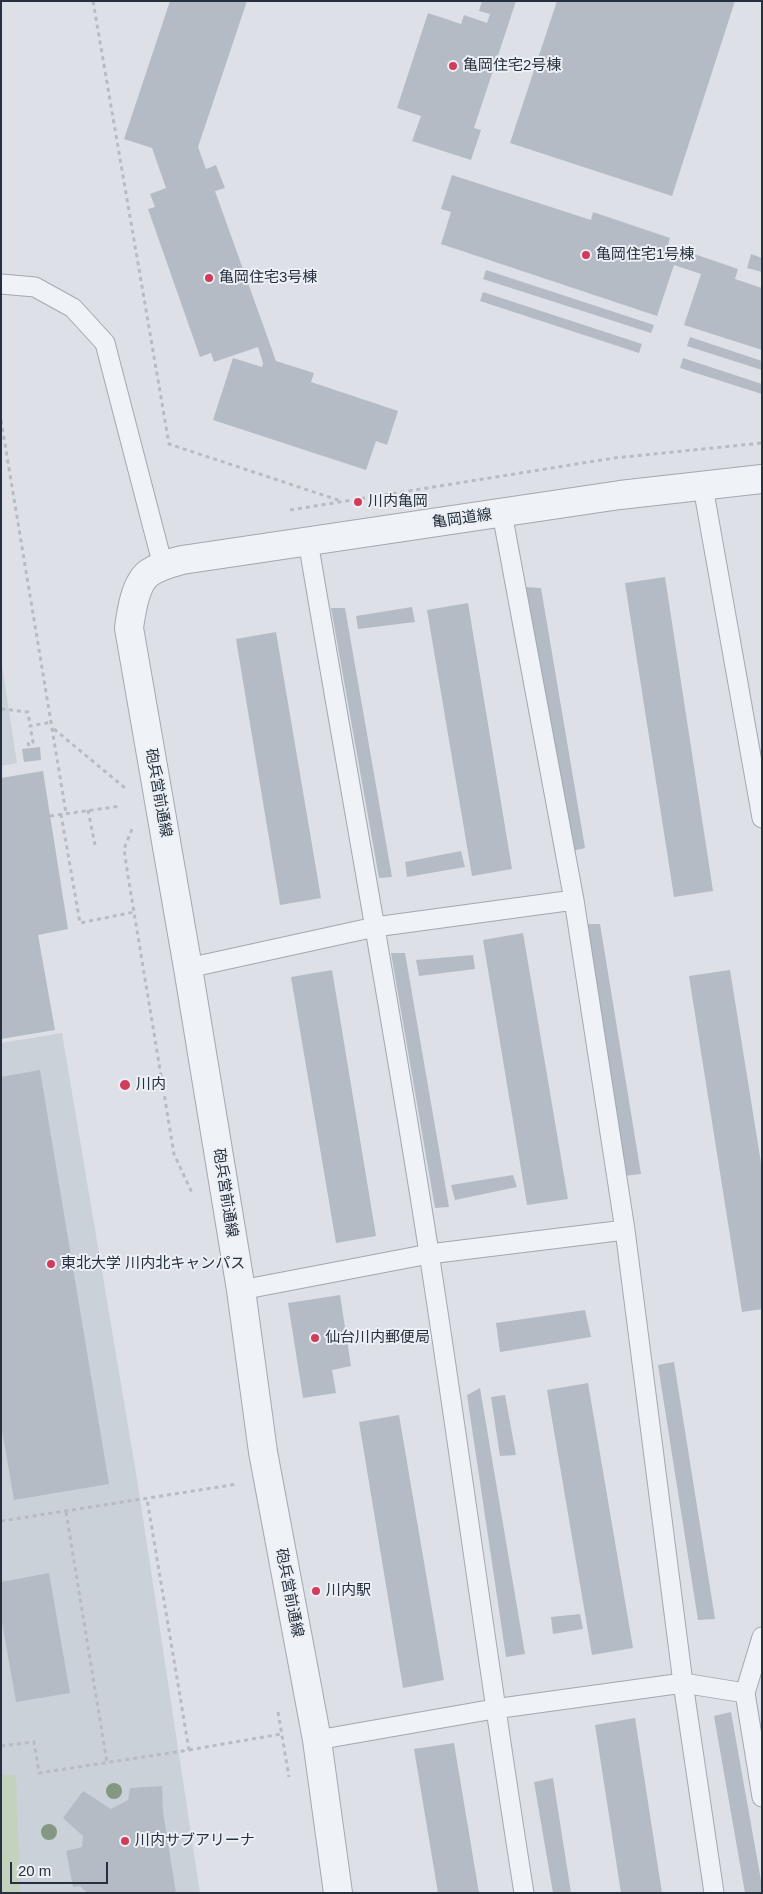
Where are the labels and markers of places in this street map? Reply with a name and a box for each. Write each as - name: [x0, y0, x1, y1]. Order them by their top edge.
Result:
- place label: 亀岡住宅2号棟: [463, 57, 561, 75]
- marker: 亀岡住宅2号棟: [447, 60, 459, 72]
- place label: 亀岡住宅1号棟: [596, 246, 694, 264]
- marker: 亀岡住宅1号棟: [580, 249, 592, 261]
- place label: 亀岡住宅3号棟: [219, 269, 317, 287]
- marker: 亀岡住宅3号棟: [203, 272, 215, 284]
- place label: 川内亀岡: [368, 493, 428, 511]
- marker: 川内亀岡: [352, 496, 364, 508]
- place label: 川内: [136, 1076, 166, 1094]
- marker: 川内: [118, 1078, 132, 1092]
- place label: 東北大学 川内北キャンパス: [61, 1255, 245, 1273]
- marker: 東北大学 川内北キャンパス: [45, 1258, 57, 1270]
- place label: 仙台川内郵便局: [325, 1329, 430, 1347]
- marker: 仙台川内郵便局: [309, 1332, 321, 1344]
- place label: 川内駅: [326, 1582, 371, 1600]
- marker: 川内駅: [310, 1585, 322, 1597]
- place label: 川内サブアリーナ: [135, 1832, 255, 1850]
- marker: 川内サブアリーナ: [119, 1835, 131, 1847]

